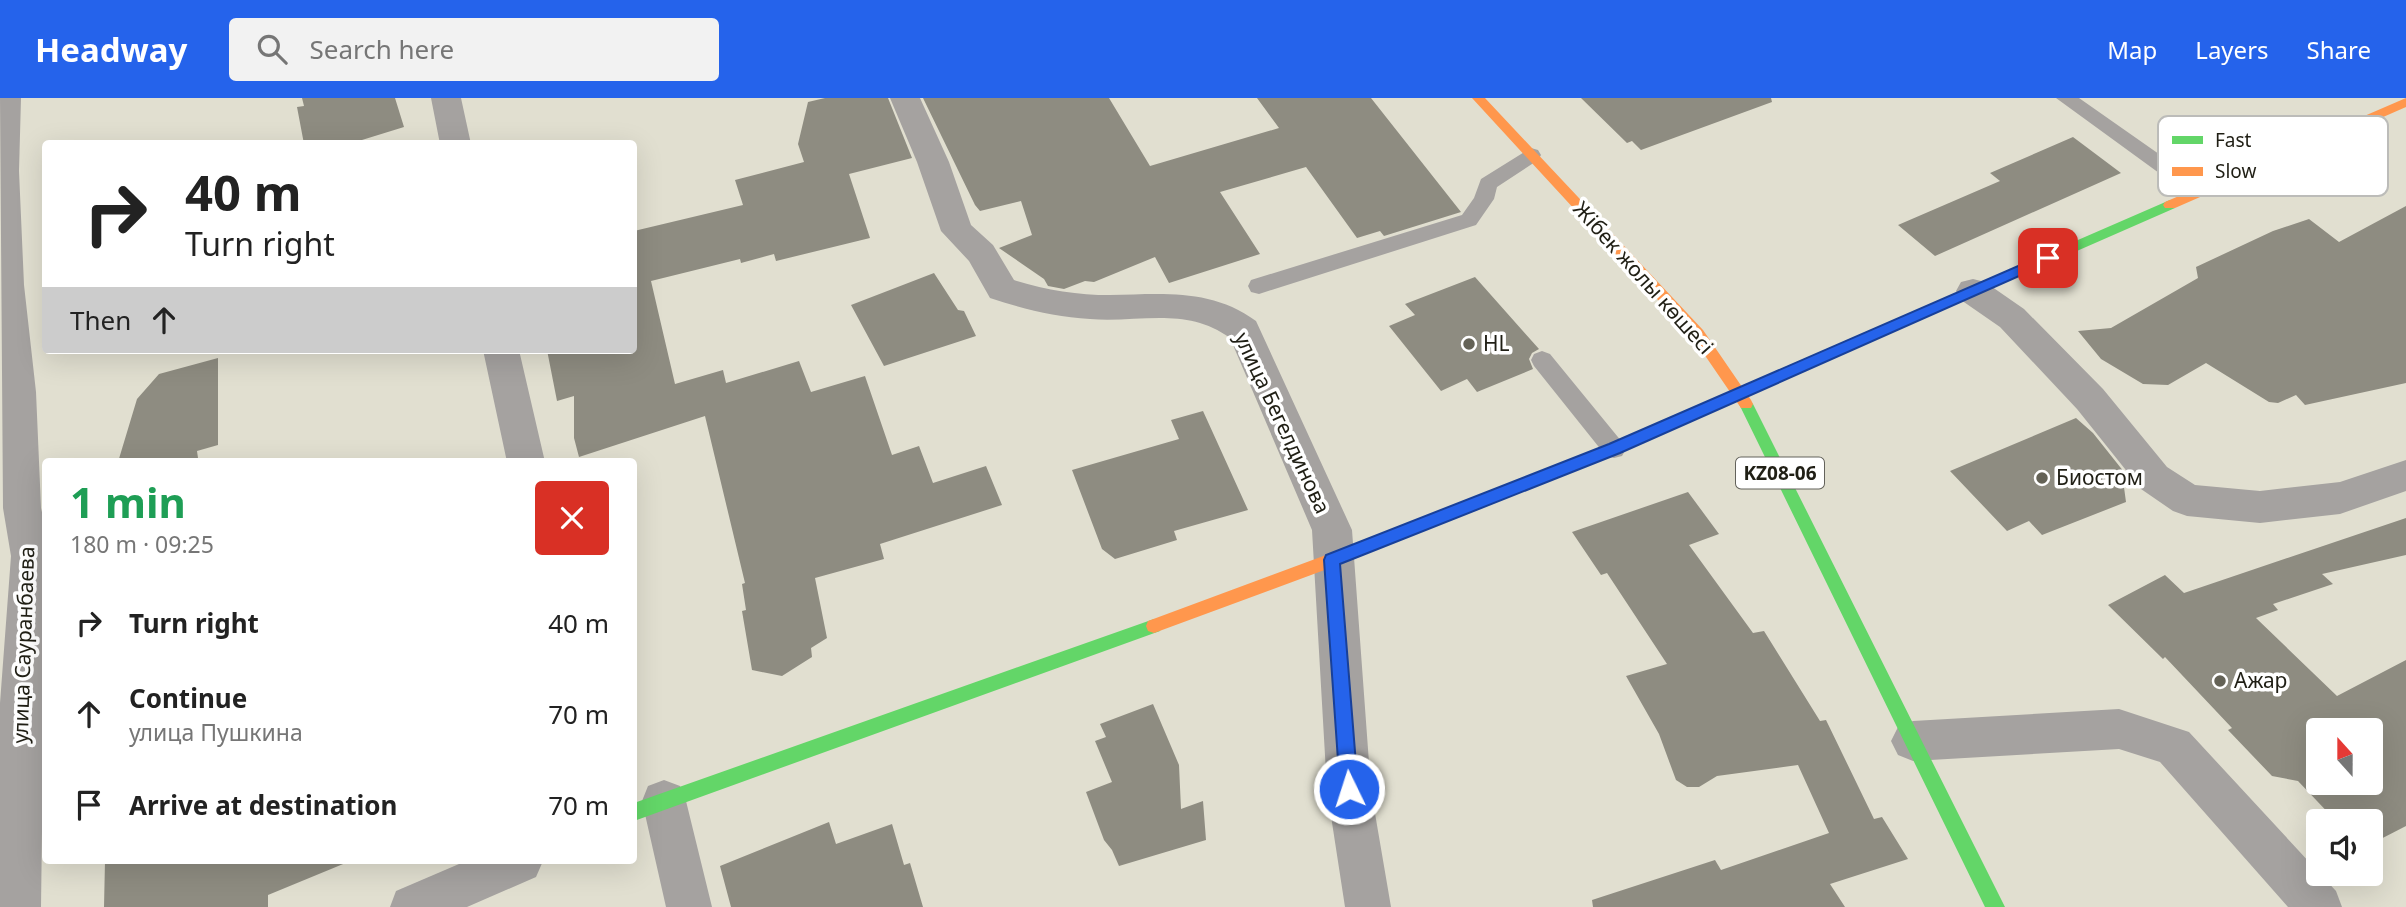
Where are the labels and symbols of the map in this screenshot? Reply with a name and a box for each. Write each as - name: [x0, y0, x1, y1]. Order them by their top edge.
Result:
- legend: [2158, 116, 2388, 196]
- text: Fast: [2215, 127, 2252, 153]
- text: Slow: [2215, 158, 2256, 184]
- street label: Жібек жолы көшесі: [1568, 195, 1720, 360]
- pin: [2018, 228, 2078, 288]
- street label: улица Бегелдинова: [1229, 327, 1337, 518]
- place label: HL: [1483, 329, 1510, 357]
- marker: HL: [1461, 336, 1477, 352]
- road number: KZ08-06: [1736, 458, 1824, 488]
- place label: Биостом: [2056, 463, 2143, 491]
- marker: Биостом: [2034, 470, 2050, 486]
- street label: улица Сауранбаева: [6, 546, 40, 744]
- place label: Ажар: [2234, 666, 2287, 694]
- marker: Ажар: [2212, 673, 2228, 689]
- north arrow: [2306, 718, 2384, 794]
- position arrow: [1312, 752, 1386, 826]

